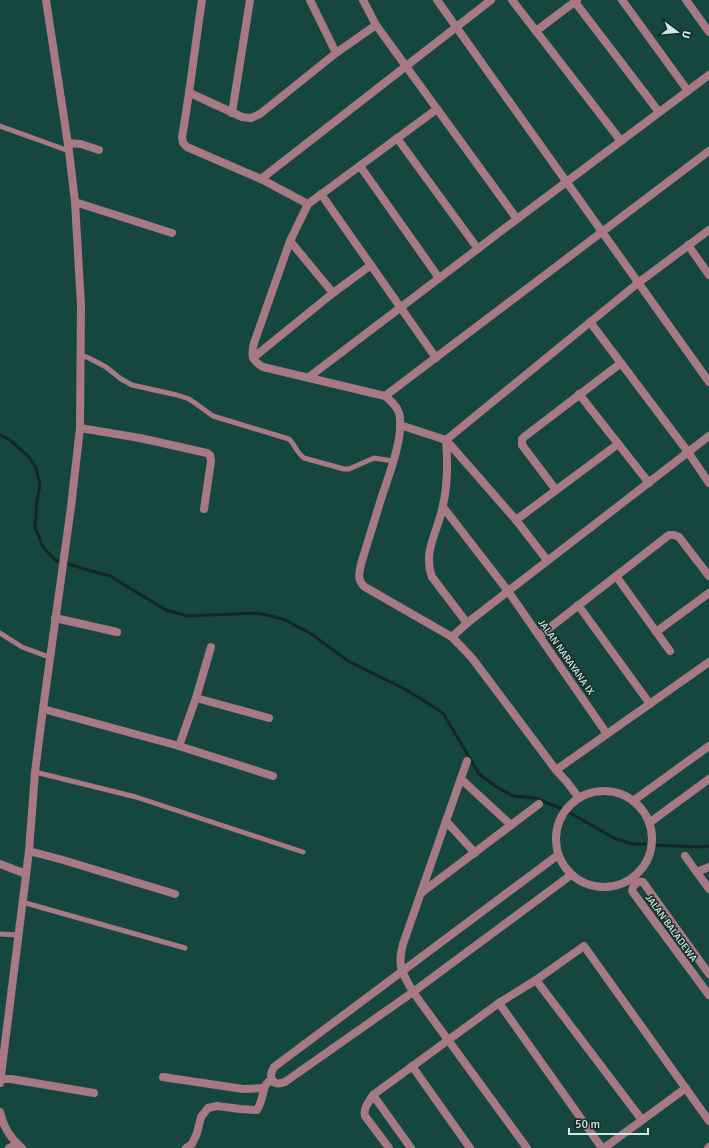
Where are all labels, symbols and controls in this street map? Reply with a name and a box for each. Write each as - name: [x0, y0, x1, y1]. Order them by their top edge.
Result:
- north arrow: [657, 12, 697, 52]
- text: U: [679, 29, 693, 40]
- street label: JALAN NARAYANA IX: [535, 617, 597, 697]
- street label: JALAN BALADEWA: [642, 892, 700, 964]
- scale bar: [569, 1110, 648, 1136]
- text: 50 m: [575, 1117, 600, 1132]

